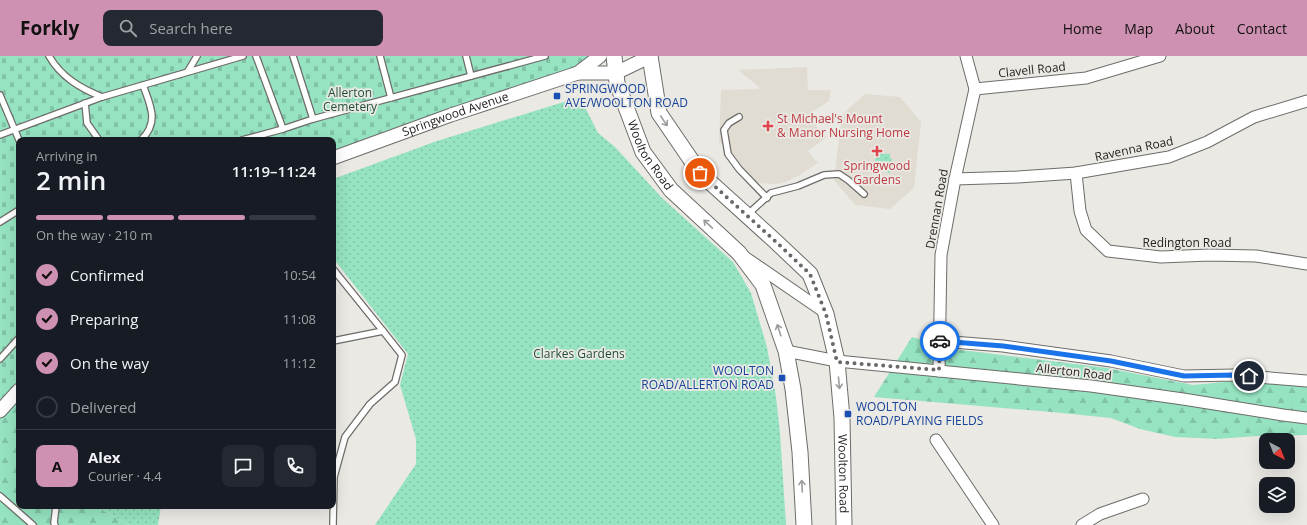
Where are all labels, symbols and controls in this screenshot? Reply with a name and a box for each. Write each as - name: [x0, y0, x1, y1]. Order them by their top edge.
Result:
- search box: [103, 10, 383, 46]
- text: Forkly: [20, 15, 79, 41]
- icon: search: [117, 17, 139, 39]
- text: Search here: [149, 18, 233, 38]
- text: Home: [1063, 19, 1102, 38]
- text: Map: [1124, 19, 1153, 38]
- text: About: [1175, 19, 1215, 38]
- text: Contact: [1237, 19, 1287, 38]
- street label: Clavell Road: [997, 58, 1067, 82]
- place label: SPRINGWOOD AVE/WOOLTON ROAD: [565, 80, 688, 111]
- park label: Allerton Cemetery: [323, 84, 378, 115]
- street label: Springwood Avenue: [400, 87, 511, 140]
- marker: SPRINGWOOD AVE/WOOLTON ROAD: [552, 91, 562, 101]
- place label: St Michael's Mount & Manor Nursing Home: [777, 110, 910, 141]
- one-way arrow: [661, 115, 669, 127]
- street label: Woolton Road: [624, 117, 677, 194]
- marker: St Michael's Mount & Manor Nursing Home: [762, 120, 774, 132]
- street label: Ravenna Road: [1093, 132, 1175, 165]
- marker: Springwood Gardens: [871, 145, 883, 157]
- text: Arriving in: [36, 147, 98, 165]
- pin: [683, 156, 717, 190]
- place label: Springwood Gardens: [844, 157, 910, 188]
- text: 11:19–11:24: [232, 161, 316, 181]
- text: 2 min: [36, 162, 106, 198]
- icon: bag: [689, 162, 711, 184]
- street label: Drennan Road: [921, 168, 952, 250]
- one-way arrow: [703, 220, 713, 229]
- text: On the way · 210 m: [36, 226, 152, 244]
- street label: Redington Road: [1143, 234, 1232, 251]
- icon: check: [36, 264, 58, 286]
- text: Confirmed: [70, 265, 144, 285]
- text: 10:54: [283, 266, 316, 284]
- icon: check: [36, 308, 58, 330]
- text: Preparing: [70, 309, 138, 329]
- text: 11:08: [283, 310, 316, 328]
- courier: [920, 321, 960, 361]
- one-way arrow: [774, 325, 782, 337]
- icon: car: [929, 330, 951, 352]
- park label: Clarkes Gardens: [533, 345, 625, 362]
- icon: check: [36, 352, 58, 374]
- text: On the way: [70, 353, 149, 373]
- text: 11:12: [283, 354, 316, 372]
- street label: Allerton Road: [1035, 359, 1113, 384]
- pin: [1232, 359, 1266, 393]
- place label: WOOLTON ROAD/ALLERTON ROAD: [641, 362, 774, 393]
- icon: home: [1238, 365, 1260, 387]
- marker: WOOLTON ROAD/ALLERTON ROAD: [777, 373, 787, 383]
- one-way arrow: [835, 376, 843, 389]
- text: Delivered: [70, 397, 137, 417]
- place label: WOOLTON ROAD/PLAYING FIELDS: [856, 398, 983, 429]
- marker: WOOLTON ROAD/PLAYING FIELDS: [843, 409, 853, 419]
- north arrow: [1259, 433, 1295, 469]
- map controls: [1259, 433, 1295, 513]
- street label: Woolton Road: [834, 434, 853, 513]
- button: chat: [222, 445, 264, 487]
- button: phone: [274, 445, 316, 487]
- text: Alex: [88, 447, 120, 467]
- text: A: [52, 456, 62, 476]
- text: Courier · 4.4: [88, 467, 162, 485]
- button: layers: [1259, 477, 1295, 513]
- one-way arrow: [798, 480, 806, 493]

